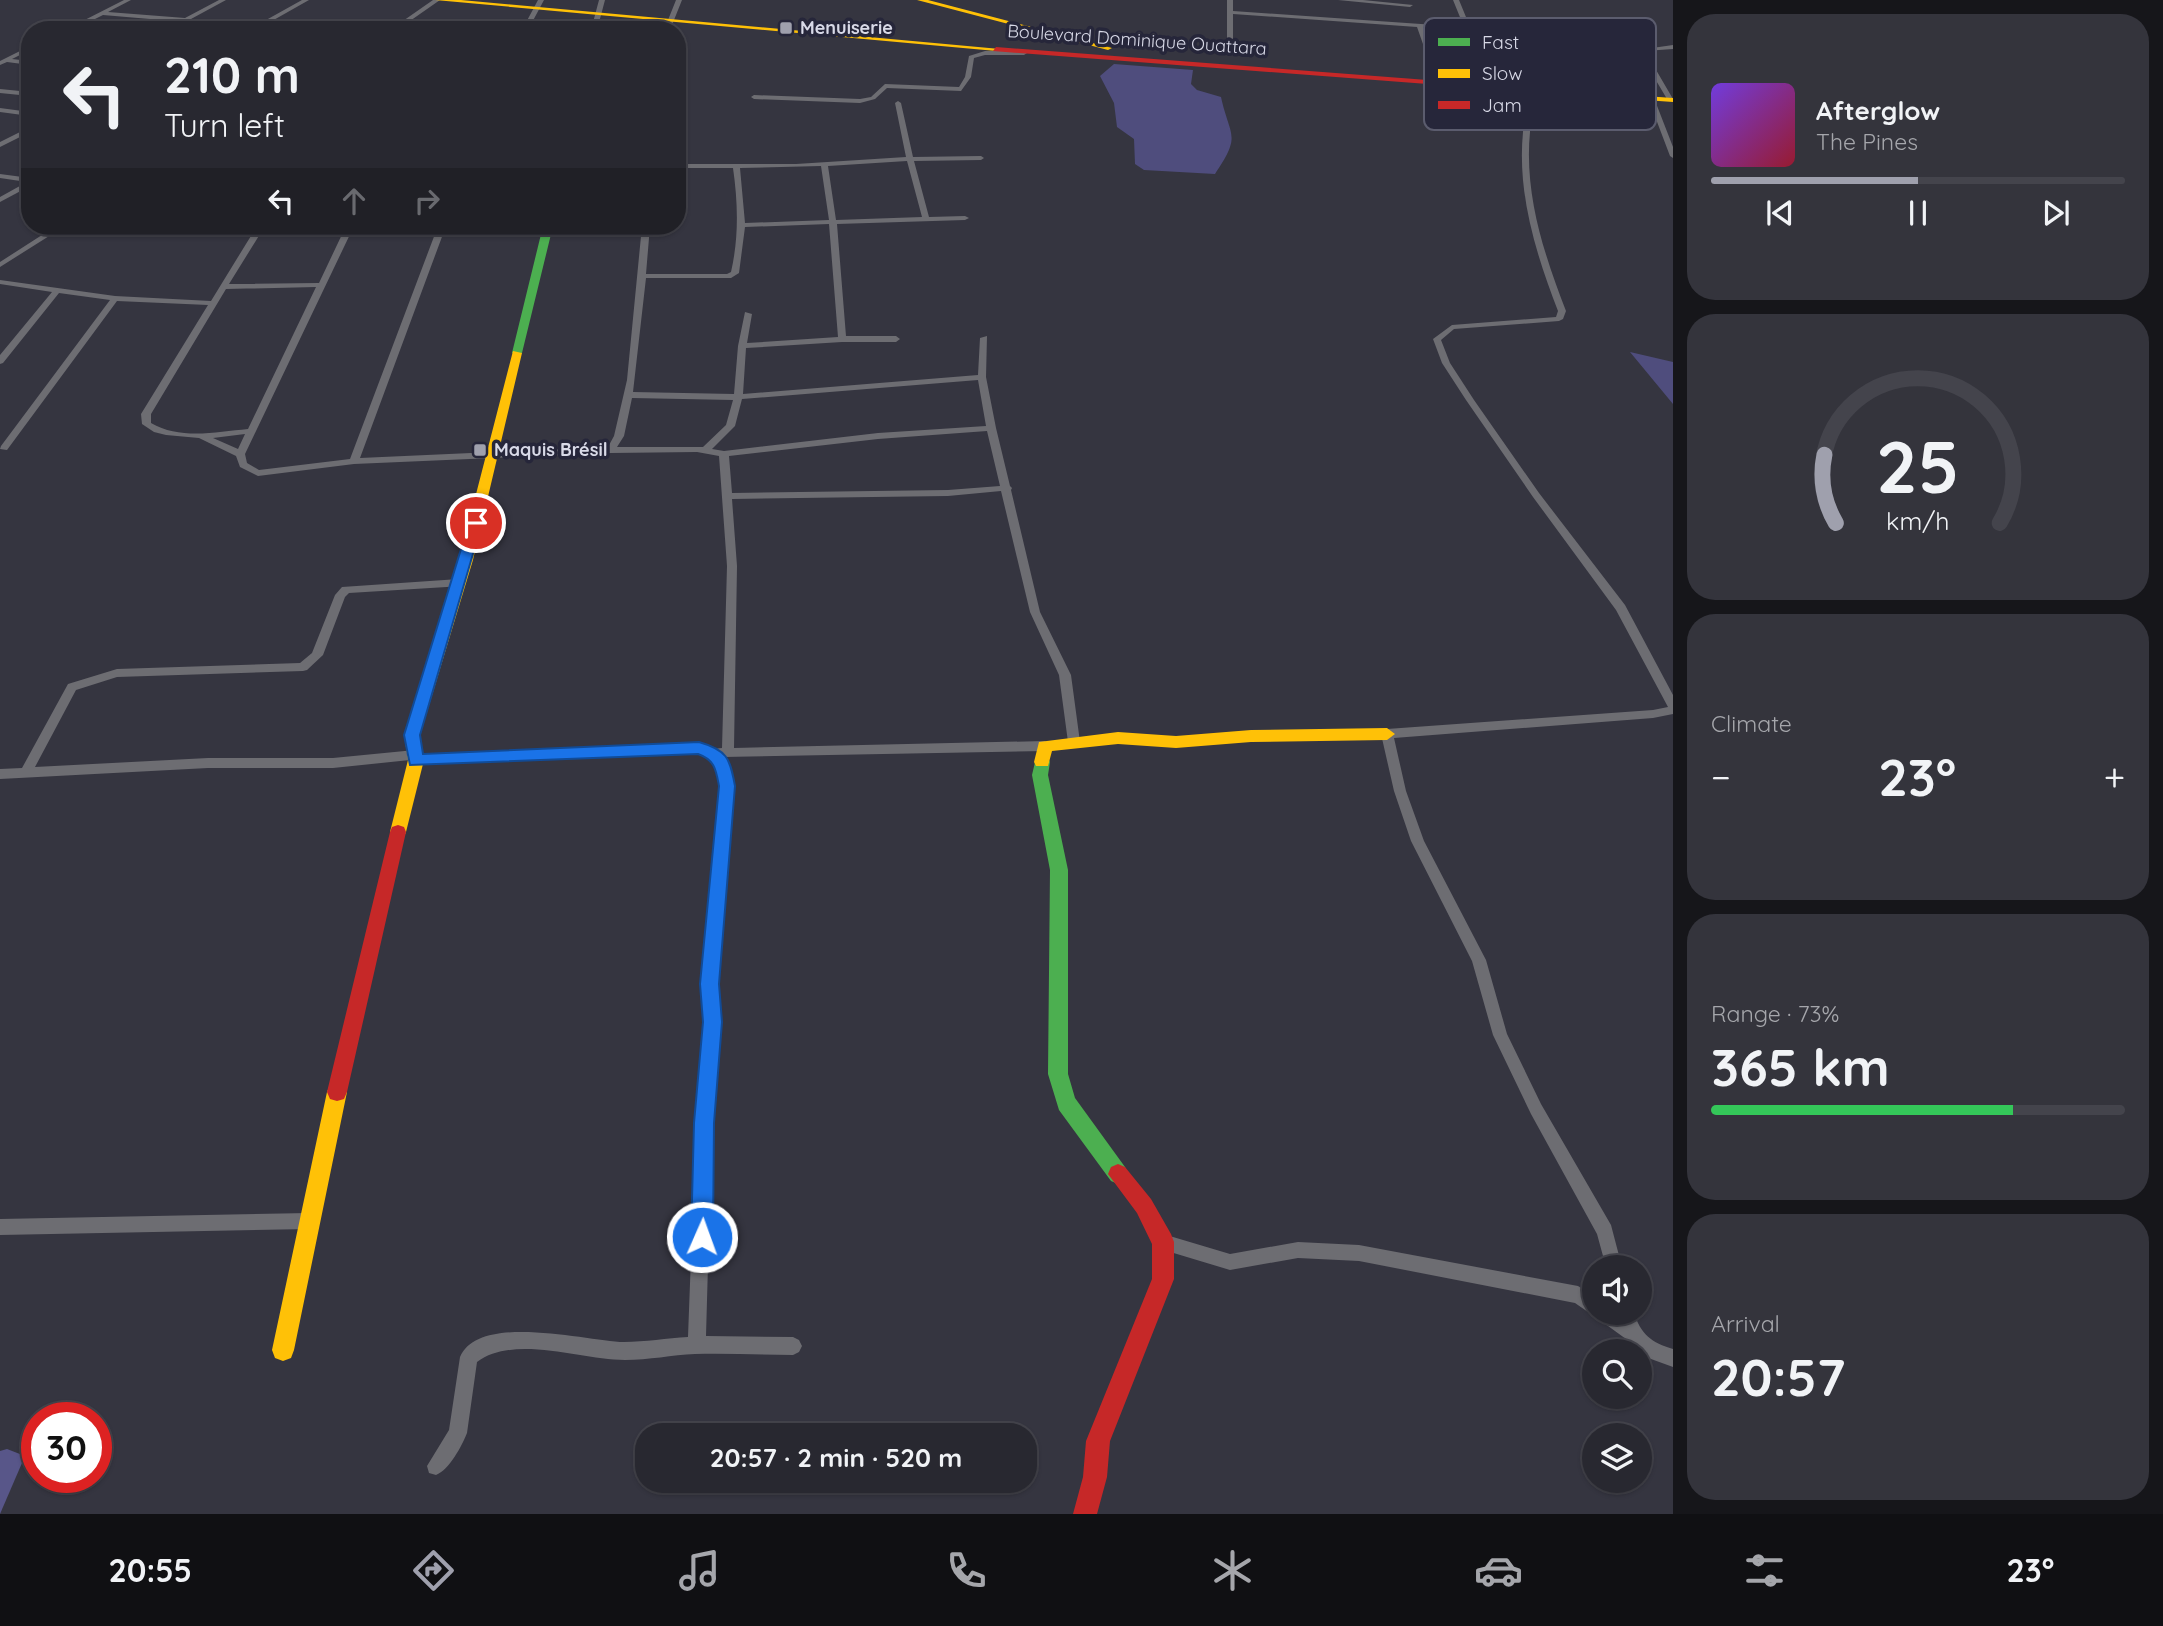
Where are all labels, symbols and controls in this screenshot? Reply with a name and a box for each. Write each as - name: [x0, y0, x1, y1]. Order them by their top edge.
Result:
- place label: Menuiserie: [800, 16, 893, 39]
- legend: [1424, 18, 1656, 130]
- street label: Boulevard Dominique Ouattara: [1007, 19, 1268, 60]
- marker: Menuiserie: [778, 20, 794, 36]
- text: Fast: [1482, 30, 1519, 54]
- text: 210 m: [164, 44, 300, 105]
- icon: left: [49, 49, 140, 140]
- text: Slow: [1482, 61, 1523, 85]
- text: Jam: [1482, 93, 1522, 117]
- text: Afterglow: [1816, 94, 1940, 127]
- text: Turn left: [164, 105, 285, 145]
- text: The Pines: [1816, 127, 1918, 156]
- icon: left: [262, 182, 300, 220]
- icon: ahead: [335, 182, 373, 220]
- icon: right: [408, 182, 446, 220]
- icon: previous: [1761, 194, 1799, 232]
- icon: pause: [1899, 194, 1937, 232]
- icon: next: [2037, 194, 2075, 232]
- text: 25: [1876, 420, 1960, 511]
- place label: Maquis Brésil: [494, 438, 608, 461]
- marker: Maquis Brésil: [472, 442, 488, 458]
- pin: [446, 493, 506, 553]
- icon: arrive: [457, 504, 495, 542]
- text: km/h: [1886, 505, 1950, 536]
- text: Climate: [1711, 709, 1792, 738]
- text: 23°: [1878, 744, 1956, 809]
- text: −: [1711, 753, 1731, 801]
- text: +: [2104, 753, 2125, 801]
- text: Range · 73%: [1711, 999, 1839, 1028]
- text: 365 km: [1711, 1034, 1890, 1099]
- position arrow: [665, 1200, 739, 1274]
- map controls: [1582, 1255, 1652, 1493]
- button: sound: [1582, 1255, 1652, 1325]
- text: Arrival: [1711, 1309, 1780, 1338]
- button: search: [1582, 1339, 1652, 1409]
- text: 20:57: [1711, 1344, 1845, 1409]
- speed limit sign: 30: [21, 1402, 112, 1493]
- button: layers: [1582, 1423, 1652, 1493]
- text: 20:57 · 2 min · 520 m: [710, 1441, 962, 1474]
- icon: directions: [409, 1546, 458, 1595]
- icon: music: [675, 1546, 724, 1595]
- icon: phone: [942, 1546, 991, 1595]
- icon: climate: [1208, 1546, 1257, 1595]
- icon: car: [1474, 1546, 1523, 1595]
- icon: filters: [1740, 1546, 1789, 1595]
- text: 20:55: [109, 1550, 192, 1590]
- text: 23°: [2006, 1550, 2054, 1590]

